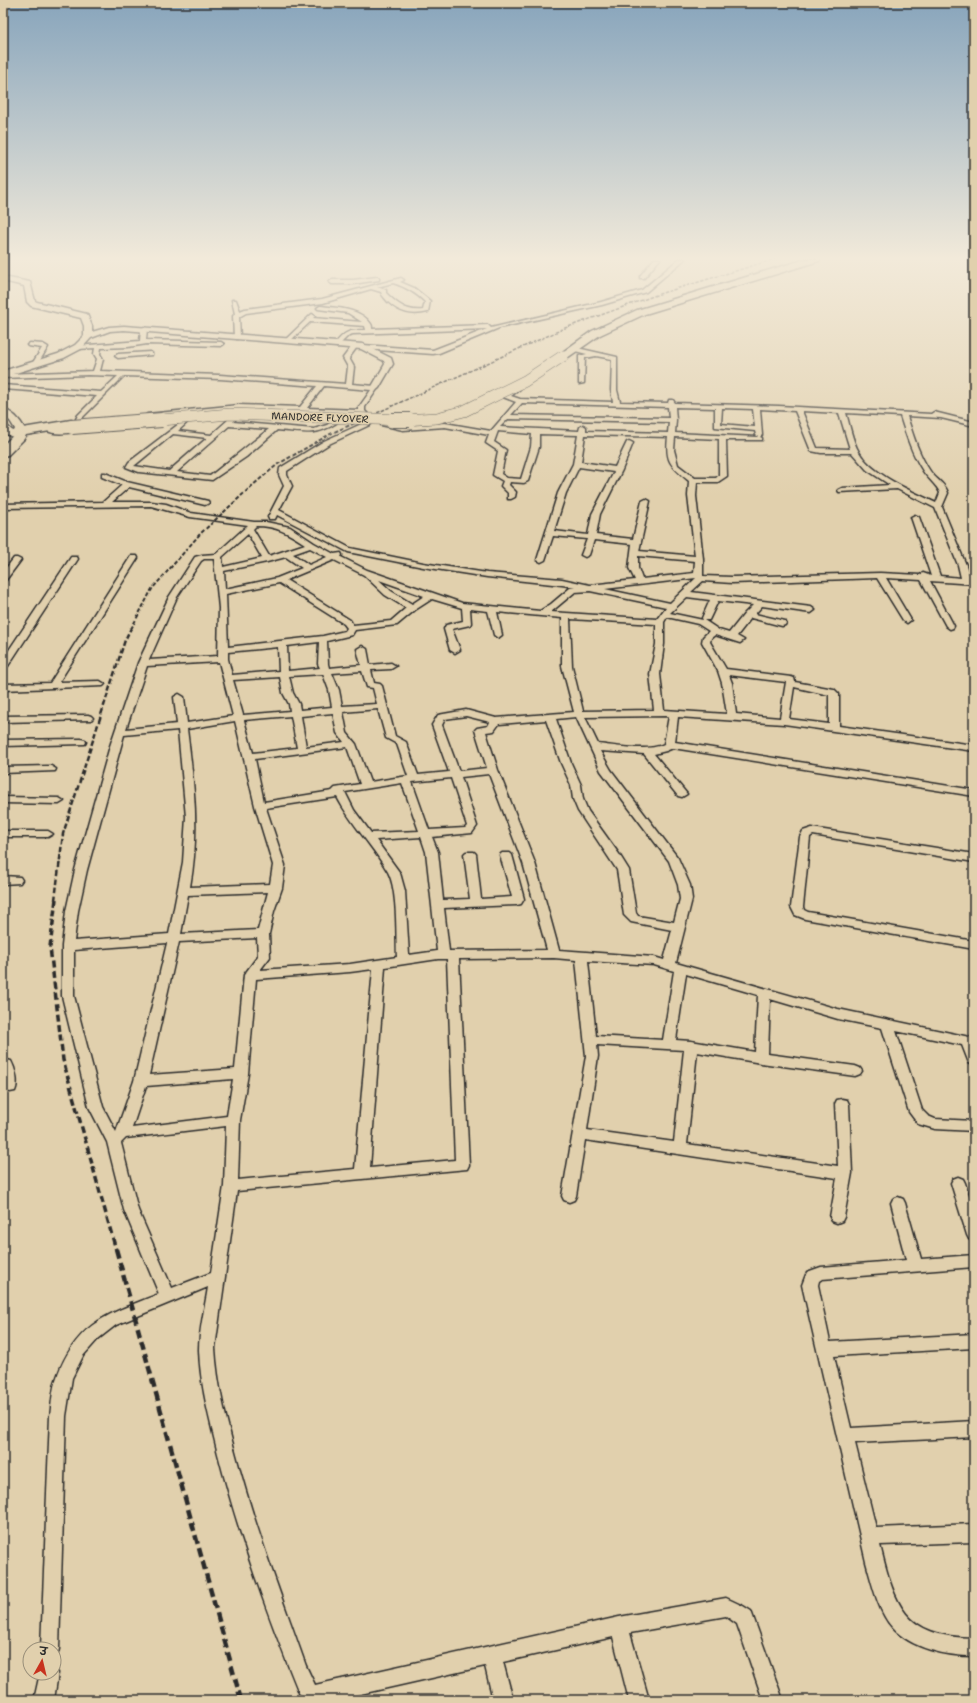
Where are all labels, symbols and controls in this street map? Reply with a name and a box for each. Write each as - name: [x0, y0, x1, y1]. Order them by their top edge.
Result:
- street label: MANDORE FLYOVER: [271, 409, 369, 426]
- north arrow: [22, 1641, 62, 1681]
- text: उ: [38, 1644, 50, 1660]

